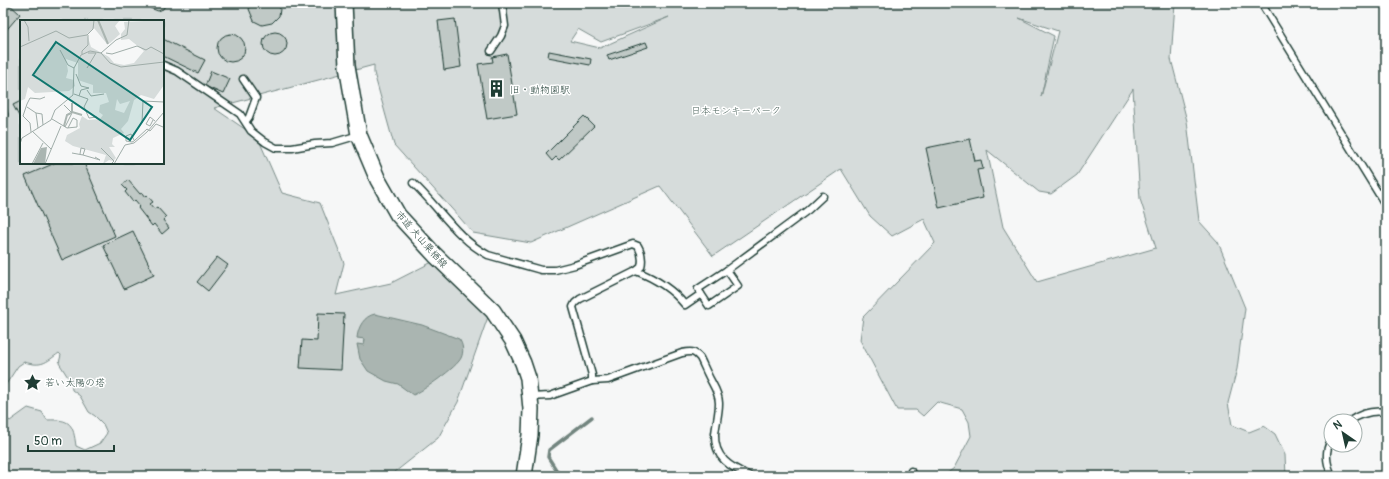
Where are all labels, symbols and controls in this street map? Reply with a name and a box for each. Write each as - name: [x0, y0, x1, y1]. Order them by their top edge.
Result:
- inset map: [20, 20, 164, 164]
- building icon: 旧・動物園駅: [487, 79, 507, 99]
- place label: 旧・動物園駅: [510, 84, 570, 96]
- park label: 日本モンキーパーク: [691, 105, 781, 117]
- street label: 市道 犬山栗栖線: [393, 209, 450, 271]
- place icon: 若い太陽の塔: [22, 372, 42, 392]
- place label: 若い太陽の塔: [45, 377, 105, 389]
- north arrow: [1323, 413, 1363, 453]
- text: N: [1331, 417, 1345, 433]
- scale bar: [28, 427, 114, 453]
- text: 50 m: [34, 434, 62, 449]

